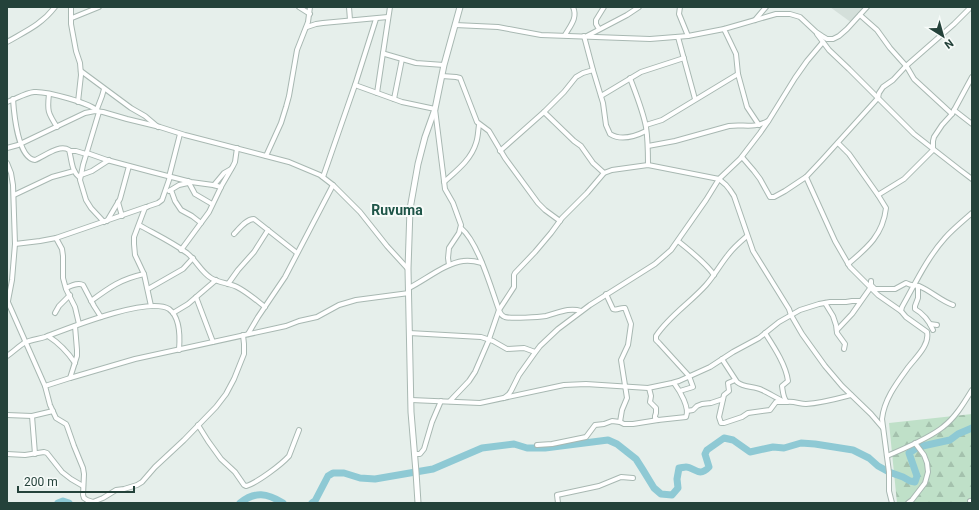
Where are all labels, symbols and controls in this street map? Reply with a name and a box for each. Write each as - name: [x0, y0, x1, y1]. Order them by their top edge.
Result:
- north arrow: [923, 16, 963, 56]
- text: N: [942, 36, 956, 51]
- district label: Ruvuma: [371, 202, 423, 218]
- scale bar: [18, 468, 134, 494]
- text: 200 m: [24, 475, 58, 489]

